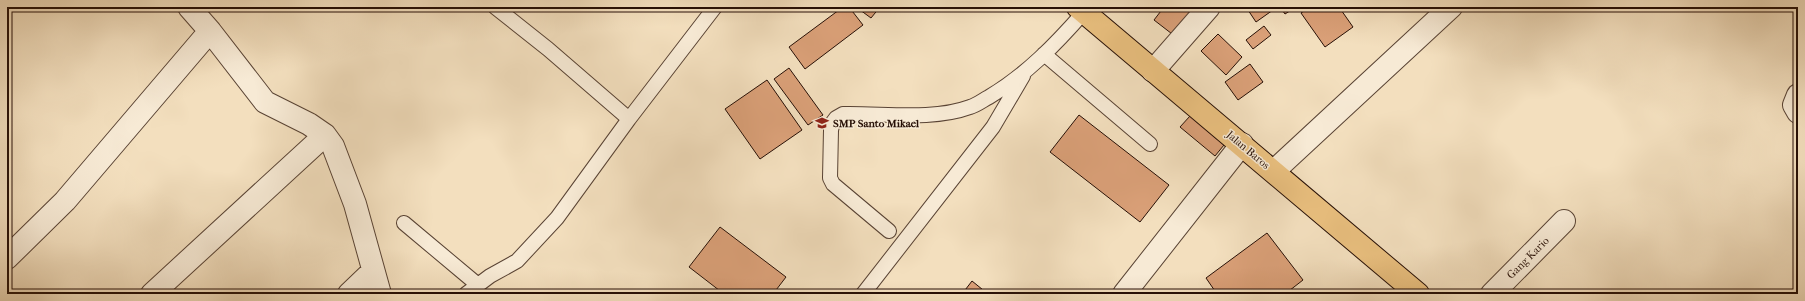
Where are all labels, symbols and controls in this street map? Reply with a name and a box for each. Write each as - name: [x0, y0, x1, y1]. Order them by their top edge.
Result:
- school or university icon: SMP Santo Mikael: [814, 115, 830, 131]
- place label: SMP Santo Mikael: [833, 117, 920, 130]
- street label: Jalan Baros: [1223, 128, 1272, 172]
- street label: Gang Kario: [1504, 234, 1552, 282]

